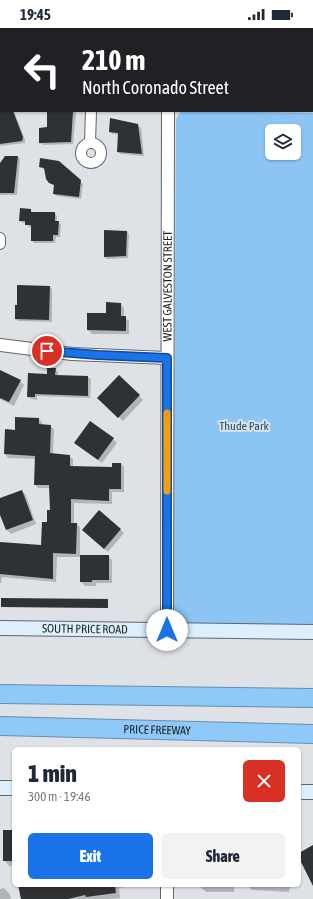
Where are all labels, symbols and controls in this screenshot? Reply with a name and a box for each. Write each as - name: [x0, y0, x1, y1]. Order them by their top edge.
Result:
- text: 19:45: [20, 6, 51, 23]
- icon: left: [16, 44, 68, 96]
- text: 210 m: [82, 44, 145, 76]
- text: North Coronado Street: [82, 77, 229, 98]
- map controls: [265, 124, 301, 160]
- button: layers: [265, 124, 301, 160]
- street label: WEST GALVESTON STREET: [161, 230, 175, 341]
- pin: [30, 334, 64, 368]
- icon: arrive: [36, 340, 58, 362]
- park label: Thude Park: [219, 419, 269, 433]
- position arrow: [146, 609, 188, 651]
- street label: SOUTH PRICE ROAD: [42, 622, 128, 637]
- street label: PRICE FREEWAY: [123, 722, 191, 738]
- text: 1 min: [28, 760, 77, 787]
- button: close: [243, 760, 285, 802]
- text: 300 m · 19:46: [28, 789, 91, 804]
- button: Exit: [28, 833, 153, 879]
- button: Share: [161, 833, 285, 879]

